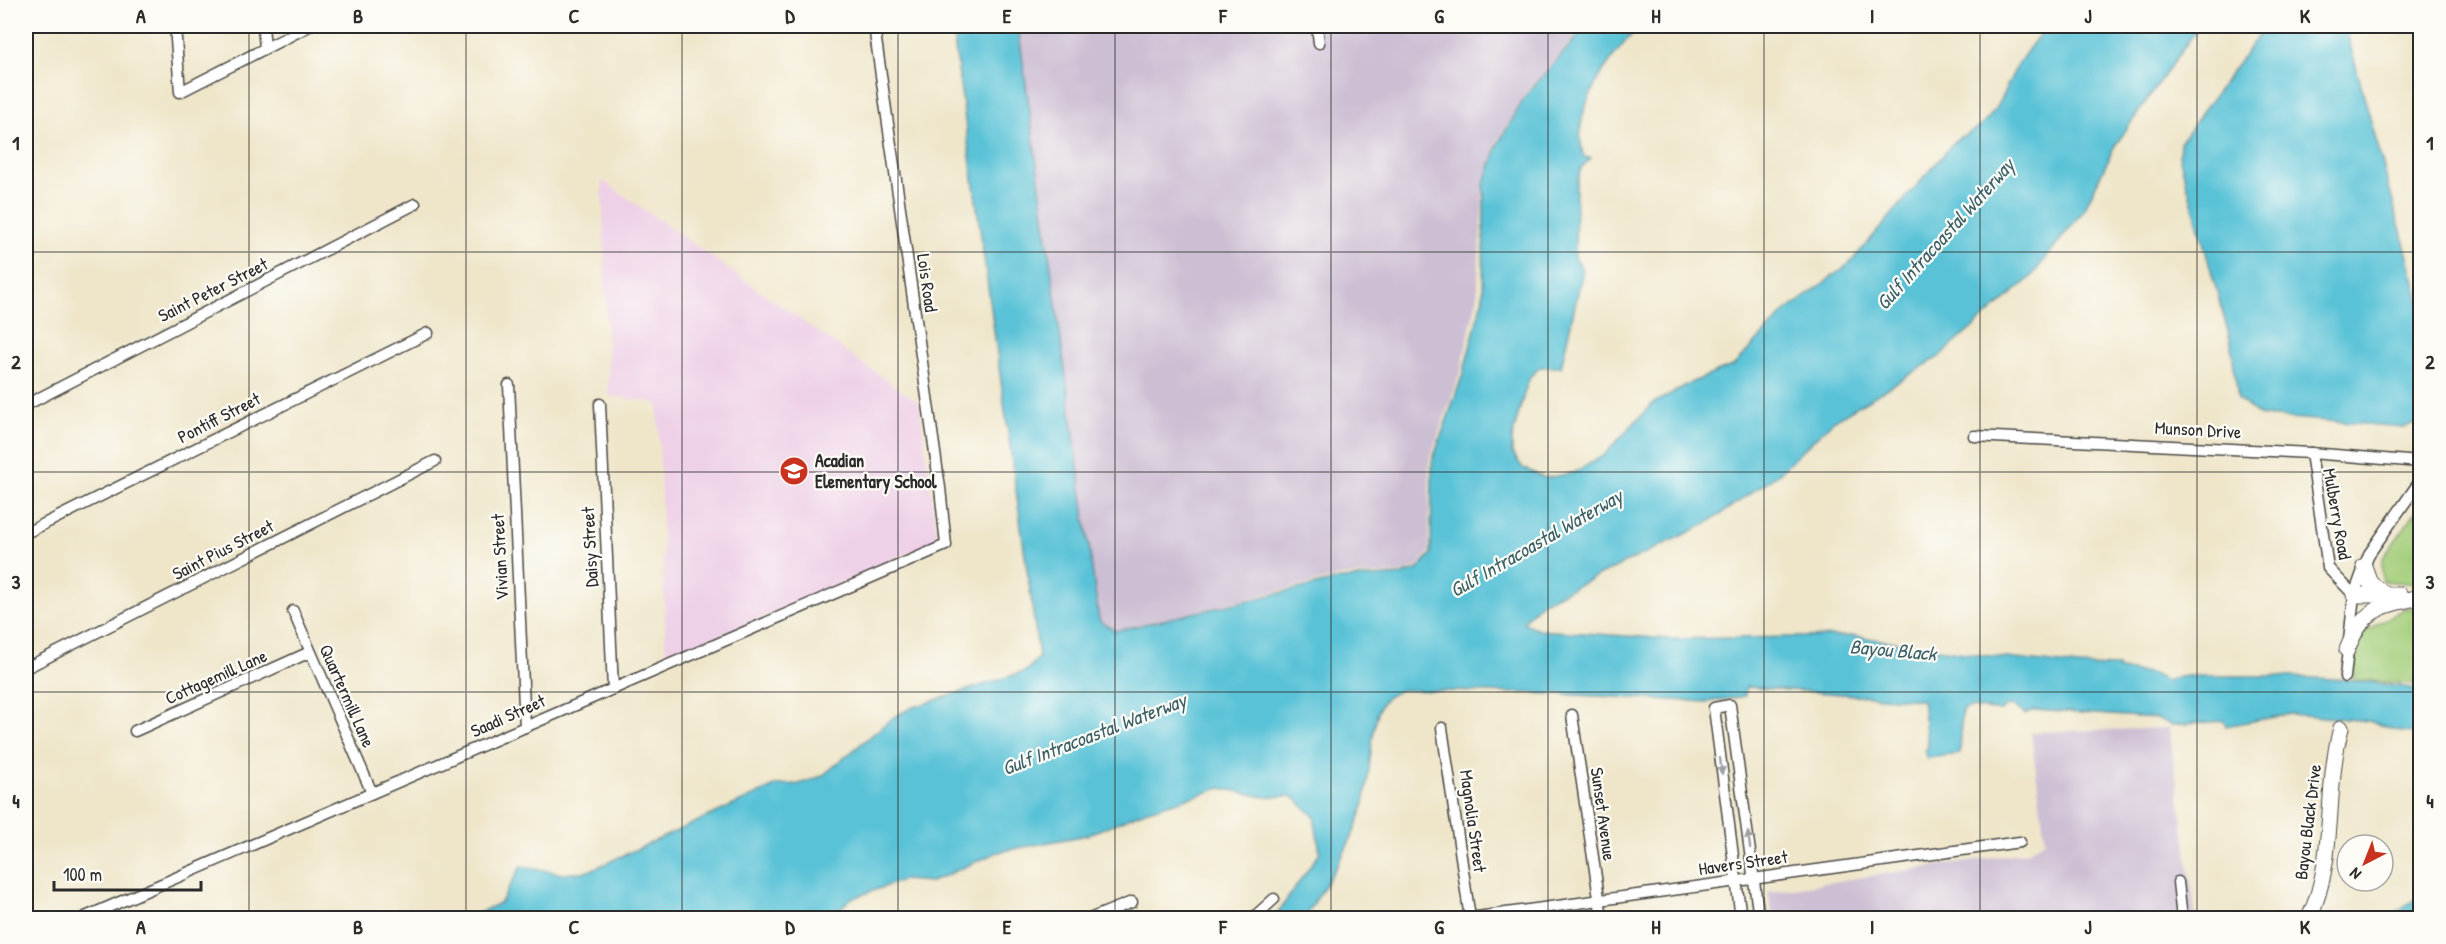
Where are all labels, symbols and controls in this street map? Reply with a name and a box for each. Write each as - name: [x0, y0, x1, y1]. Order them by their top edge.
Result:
- text: A: [136, 2, 146, 29]
- text: B: [353, 2, 363, 29]
- text: C: [569, 2, 580, 29]
- text: D: [785, 2, 795, 29]
- text: E: [1003, 2, 1012, 29]
- text: F: [1218, 2, 1228, 29]
- text: G: [1434, 2, 1444, 29]
- text: H: [1651, 2, 1661, 29]
- text: I: [1870, 2, 1874, 29]
- text: J: [2084, 2, 2092, 29]
- text: K: [2300, 2, 2311, 29]
- text: 1: [12, 129, 20, 156]
- text: 1: [2426, 129, 2434, 156]
- water label: Gulf Intracoastal Waterway: [1869, 150, 2022, 316]
- street label: Saint Peter Street: [154, 251, 273, 328]
- street label: Lois Road: [911, 252, 944, 314]
- text: 2: [11, 348, 21, 375]
- text: 2: [2425, 348, 2435, 375]
- street label: Pontiff Street: [173, 386, 265, 449]
- street label: Munson Drive: [2154, 415, 2242, 444]
- place label: Acadian Elementary School: [815, 448, 938, 495]
- school or university icon: Acadian Elementary School: [778, 455, 810, 487]
- street label: Mulberry Road: [2317, 466, 2358, 562]
- water label: Gulf Intracoastal Waterway: [1445, 481, 1630, 604]
- street label: Daisy Street: [575, 506, 604, 588]
- street label: Vivian Street: [485, 512, 514, 601]
- street label: Saint Pius Street: [168, 513, 278, 586]
- text: 3: [12, 568, 21, 595]
- text: 3: [2426, 568, 2435, 595]
- water label: Bayou Black: [1849, 632, 1939, 668]
- street label: Quartermill Lane: [314, 640, 381, 751]
- street label: Cottagemill Lane: [161, 643, 271, 710]
- water label: Gulf Intracoastal Waterway: [998, 685, 1192, 782]
- street label: Saadi Street: [466, 688, 550, 743]
- one-way arrow: [1717, 757, 1726, 776]
- street label: Bayou Black Drive: [2288, 763, 2327, 881]
- street label: Sunset Avenue: [1585, 766, 1622, 862]
- street label: Magnolia Street: [1454, 768, 1493, 875]
- text: 4: [12, 787, 20, 814]
- text: 4: [2426, 787, 2434, 814]
- one-way arrow: [1744, 830, 1753, 849]
- north arrow: [2335, 833, 2395, 893]
- street label: Havers Street: [1697, 844, 1790, 881]
- scale bar: [54, 854, 201, 892]
- text: 100 m: [63, 862, 102, 887]
- text: N: [2344, 863, 2365, 885]
- text: A: [136, 913, 146, 940]
- text: B: [353, 913, 363, 940]
- text: C: [569, 913, 580, 940]
- text: D: [785, 913, 795, 940]
- text: E: [1003, 913, 1012, 940]
- text: F: [1218, 913, 1228, 940]
- text: G: [1434, 913, 1444, 940]
- text: H: [1651, 913, 1661, 940]
- text: I: [1870, 913, 1874, 940]
- text: J: [2084, 913, 2092, 940]
- text: K: [2300, 913, 2311, 940]

